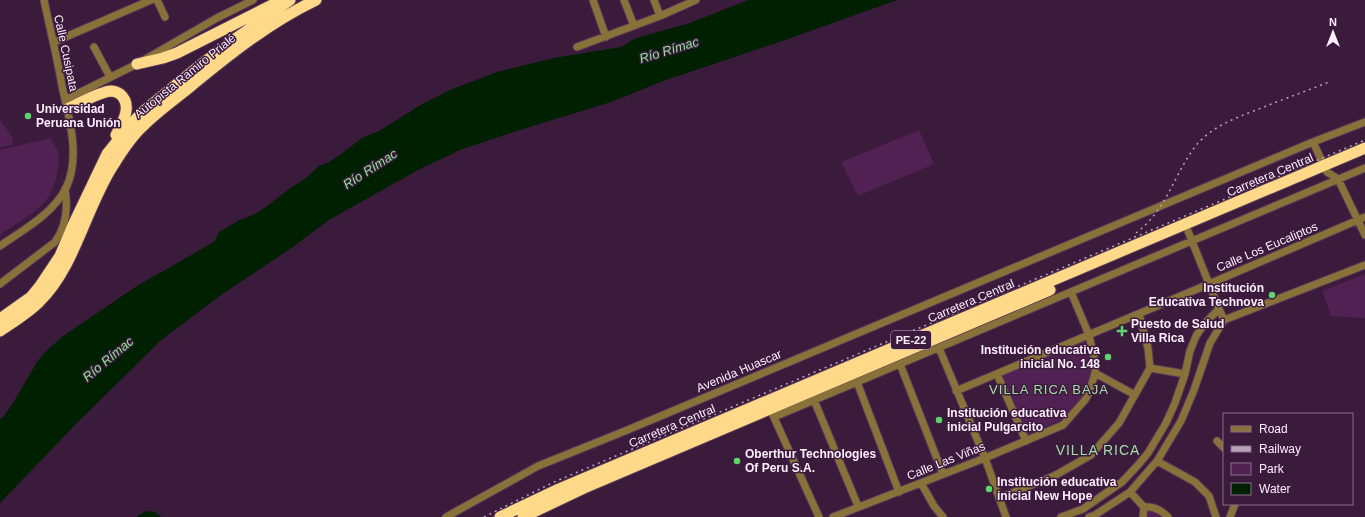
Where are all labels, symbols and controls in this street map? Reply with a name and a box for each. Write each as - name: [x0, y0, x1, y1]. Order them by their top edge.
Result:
- north arrow: [1313, 12, 1353, 52]
- street label: Calle Cusipata: [51, 13, 81, 93]
- text: N: [1329, 16, 1337, 28]
- street label: Autopista Ramiro Prialé: [132, 31, 239, 121]
- water label: Río Rímac: [637, 34, 701, 66]
- place label: Universidad Peruana Unión: [36, 102, 121, 130]
- marker: Universidad Peruana Unión: [23, 111, 33, 121]
- water label: Río Rímac: [340, 146, 400, 192]
- street label: Carretera Central: [1225, 150, 1315, 200]
- street label: Calle Los Eucaliptos: [1214, 219, 1320, 275]
- street label: Carretera Central: [926, 276, 1016, 326]
- place label: Institución Educativa Technova: [1149, 281, 1264, 309]
- marker: Institución Educativa Technova: [1267, 290, 1277, 300]
- place label: Puesto de Salud Villa Rica: [1131, 317, 1224, 345]
- marker: Puesto de Salud Villa Rica: [1116, 325, 1128, 337]
- road number: PE-22: [891, 331, 931, 349]
- water label: Río Rímac: [80, 333, 137, 384]
- place label: Institución educativa inicial No. 148: [981, 343, 1100, 371]
- street label: Avenida Huascar: [694, 347, 784, 395]
- marker: Institución educativa inicial No. 148: [1103, 352, 1113, 362]
- district label: VILLA RICA BAJA: [989, 382, 1109, 397]
- street label: Carretera Central: [627, 401, 717, 451]
- place label: Institución educativa inicial Pulgarcito: [947, 406, 1067, 434]
- legend: [1223, 413, 1353, 505]
- marker: Institución educativa inicial Pulgarcito: [934, 415, 944, 425]
- text: Road: [1259, 422, 1288, 436]
- street label: Calle Las Viñas: [905, 439, 987, 483]
- district label: VILLA RICA: [1056, 442, 1140, 458]
- text: Railway: [1259, 442, 1301, 456]
- place label: Oberthur Technologies Of Peru S.A.: [745, 447, 876, 475]
- marker: Oberthur Technologies Of Peru S.A.: [732, 456, 742, 466]
- text: Park: [1259, 462, 1285, 476]
- place label: Institución educativa inicial New Hope: [997, 475, 1117, 503]
- text: Water: [1259, 482, 1291, 496]
- marker: Institución educativa inicial New Hope: [984, 484, 994, 494]

